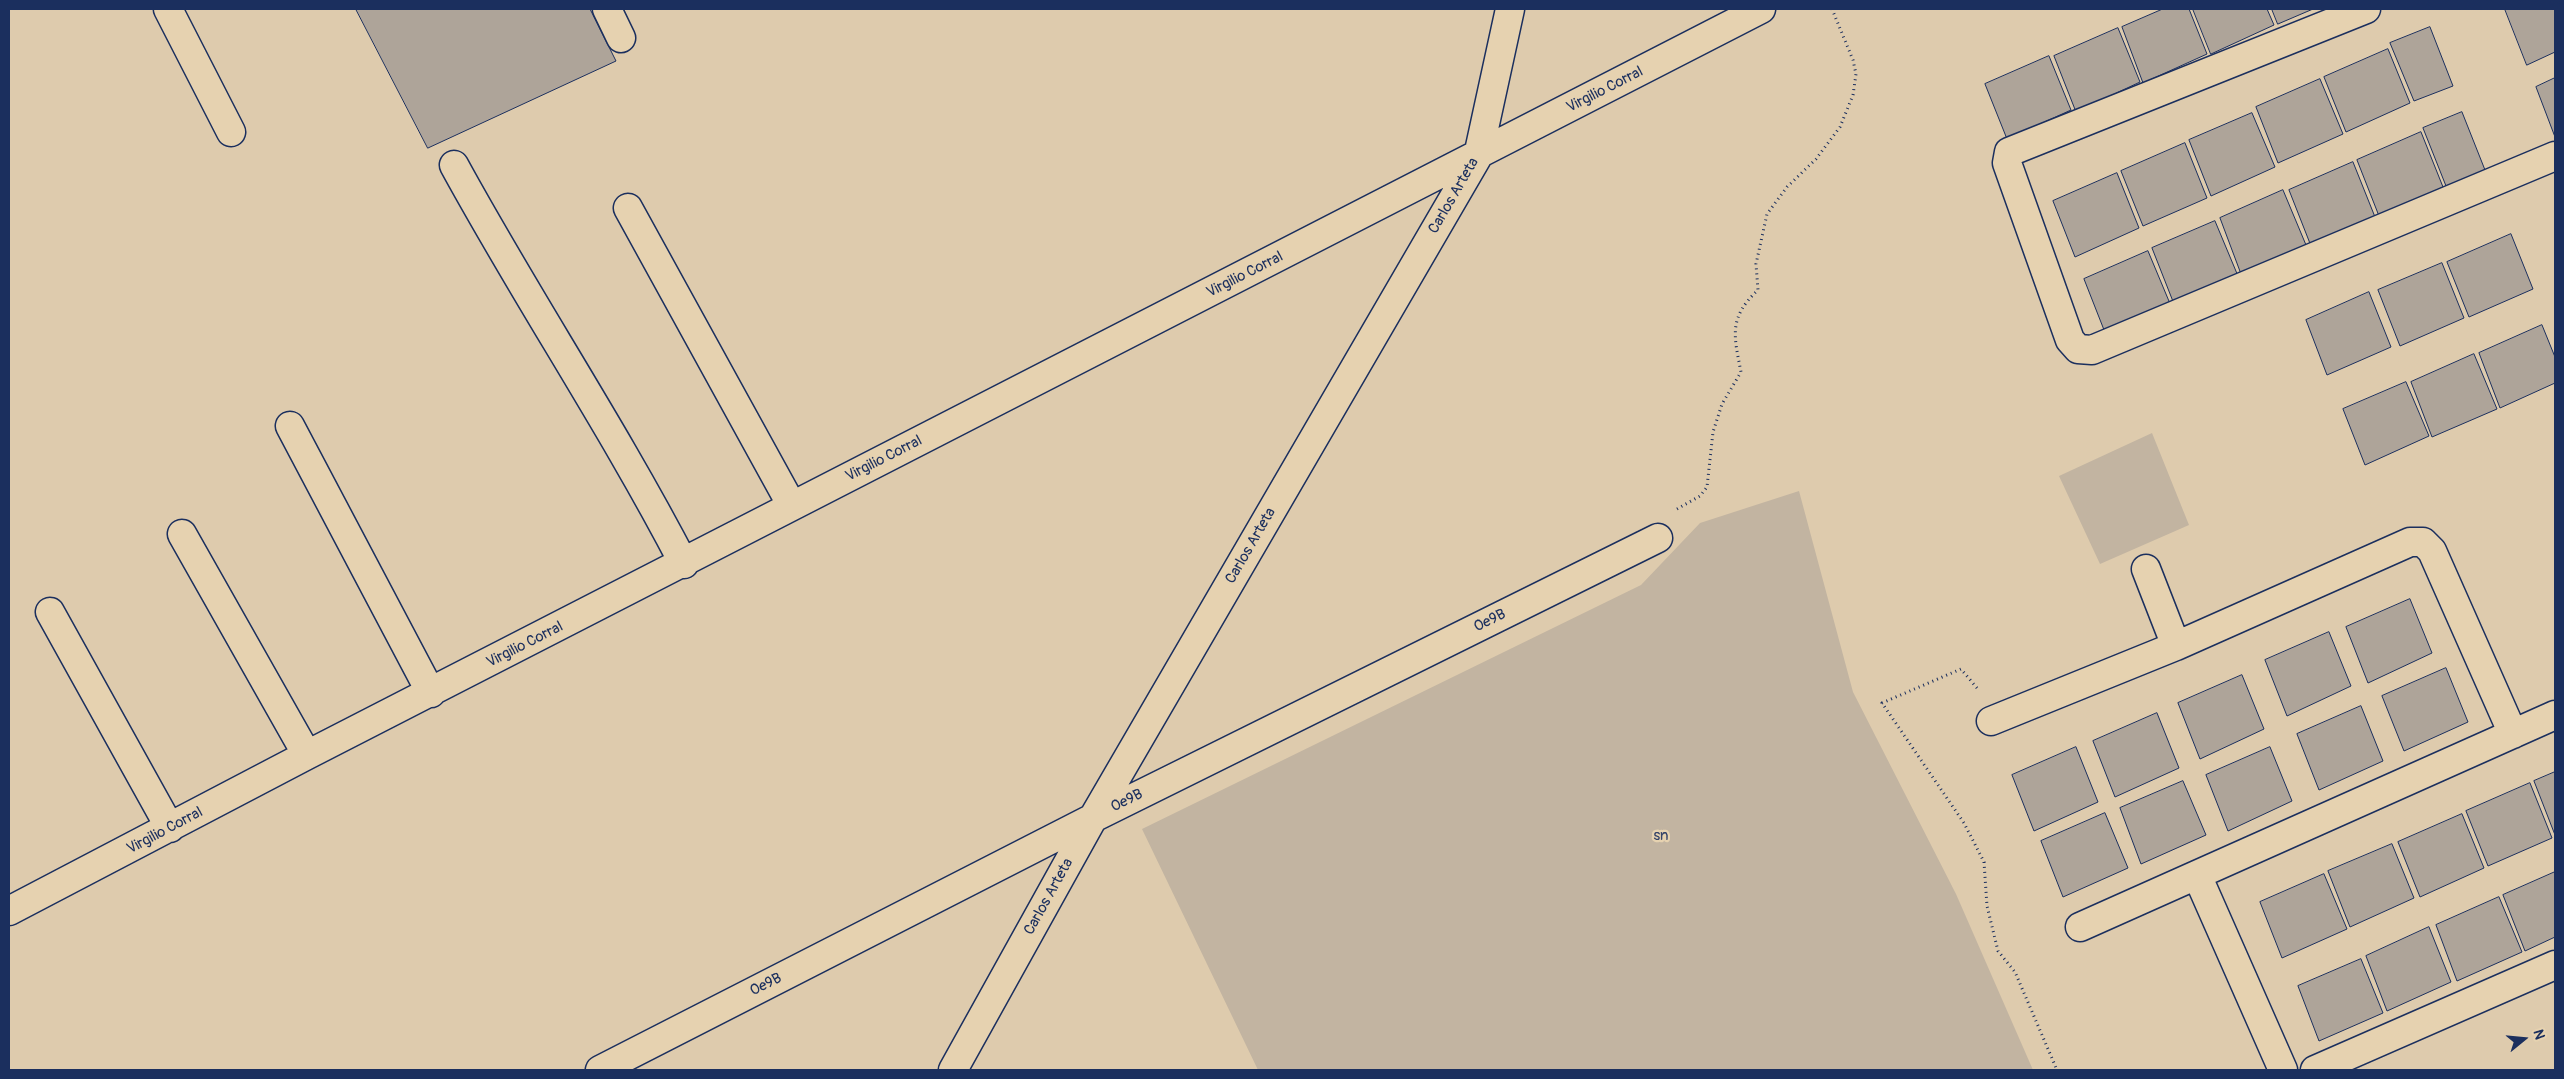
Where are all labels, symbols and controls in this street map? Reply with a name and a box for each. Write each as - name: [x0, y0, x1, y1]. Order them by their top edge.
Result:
- street label: Virgilio Corral: [1564, 63, 1646, 117]
- street label: Carlos Arteta: [1425, 155, 1483, 237]
- street label: Virgilio Corral: [1204, 248, 1286, 302]
- street label: Virgilio Corral: [843, 432, 925, 486]
- street label: Carlos Arteta: [1222, 505, 1280, 587]
- street label: Oe9B: [1471, 606, 1509, 636]
- street label: Virgilio Corral: [484, 618, 566, 672]
- street label: Oe9B: [1108, 786, 1146, 816]
- street label: Virgilio Corral: [124, 803, 206, 859]
- park label: sn: [1653, 827, 1669, 845]
- street label: Carlos Arteta: [1021, 856, 1077, 938]
- street label: Oe9B: [747, 969, 785, 1001]
- north arrow: [2499, 1014, 2549, 1064]
- text: N: [2529, 1027, 2548, 1041]

